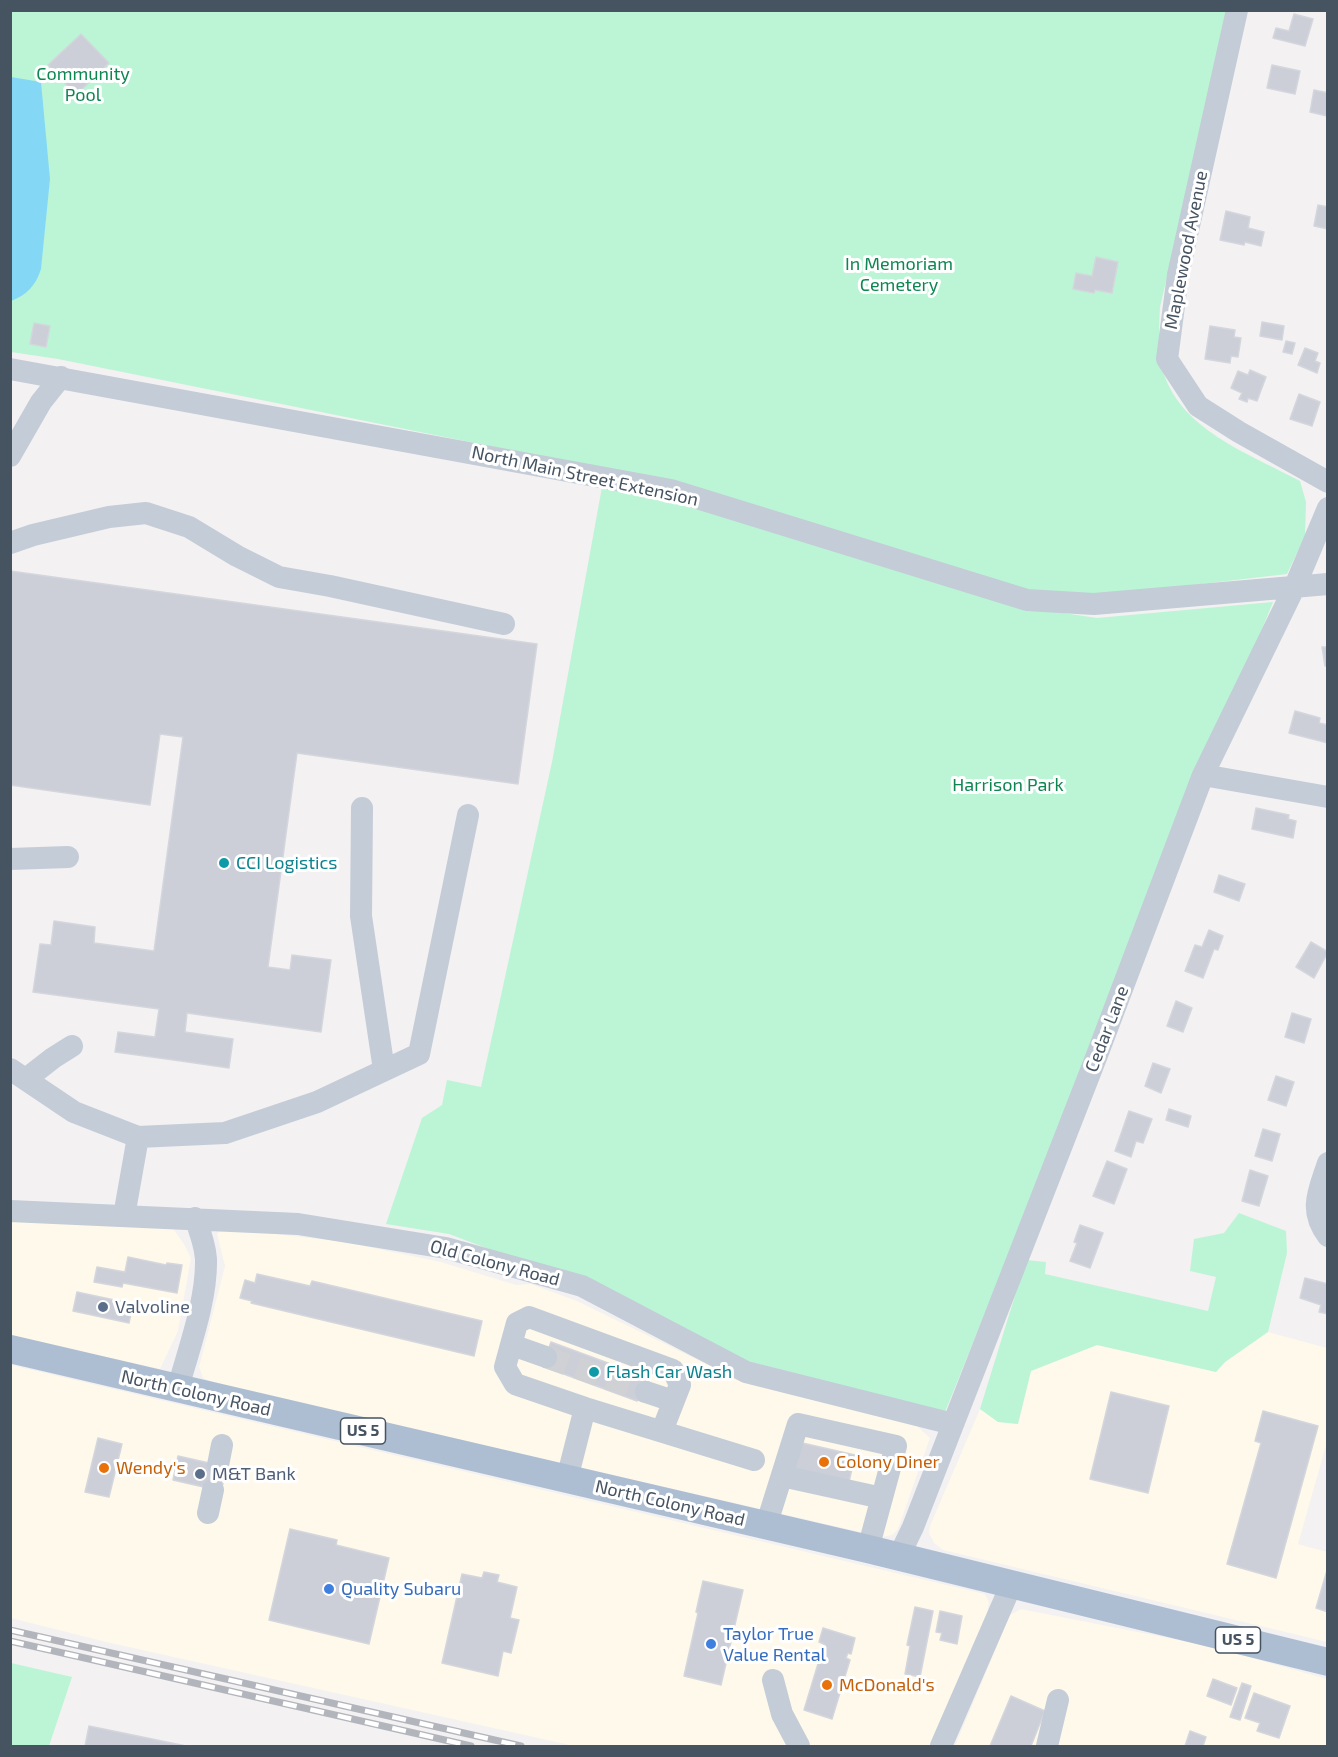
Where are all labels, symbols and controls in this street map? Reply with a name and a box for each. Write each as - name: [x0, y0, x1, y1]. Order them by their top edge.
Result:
- park label: Community Pool: [36, 63, 130, 106]
- street label: Maplewood Avenue: [1160, 169, 1212, 331]
- park label: In Memoriam Cemetery: [845, 253, 953, 296]
- street label: North Main Street Extension: [470, 441, 700, 511]
- park label: Harrison Park: [952, 774, 1064, 796]
- place label: CCI Logistics: [236, 852, 337, 874]
- marker: CCI Logistics: [217, 856, 231, 870]
- street label: Cedar Lane: [1081, 983, 1133, 1075]
- street label: Old Colony Road: [428, 1235, 562, 1291]
- place label: Valvoline: [115, 1296, 190, 1318]
- marker: Valvoline: [96, 1300, 110, 1314]
- place label: Flash Car Wash: [606, 1361, 732, 1383]
- street label: North Colony Road: [119, 1365, 273, 1421]
- marker: Flash Car Wash: [587, 1365, 601, 1379]
- road number: US 5: [340, 1418, 386, 1444]
- place label: Colony Diner: [836, 1451, 940, 1473]
- marker: Colony Diner: [817, 1455, 831, 1469]
- place label: Wendy's: [116, 1457, 186, 1479]
- marker: Wendy's: [97, 1461, 111, 1475]
- place label: M&T Bank: [212, 1463, 296, 1485]
- marker: M&T Bank: [193, 1467, 207, 1481]
- street label: North Colony Road: [593, 1475, 747, 1531]
- place label: Quality Subaru: [341, 1578, 461, 1600]
- marker: Quality Subaru: [322, 1582, 336, 1596]
- place label: Taylor True Value Rental: [723, 1623, 826, 1666]
- road number: US 5: [1216, 1627, 1260, 1653]
- marker: Taylor True Value Rental: [704, 1637, 718, 1651]
- place label: McDonald's: [839, 1674, 935, 1696]
- marker: McDonald's: [820, 1678, 834, 1692]

